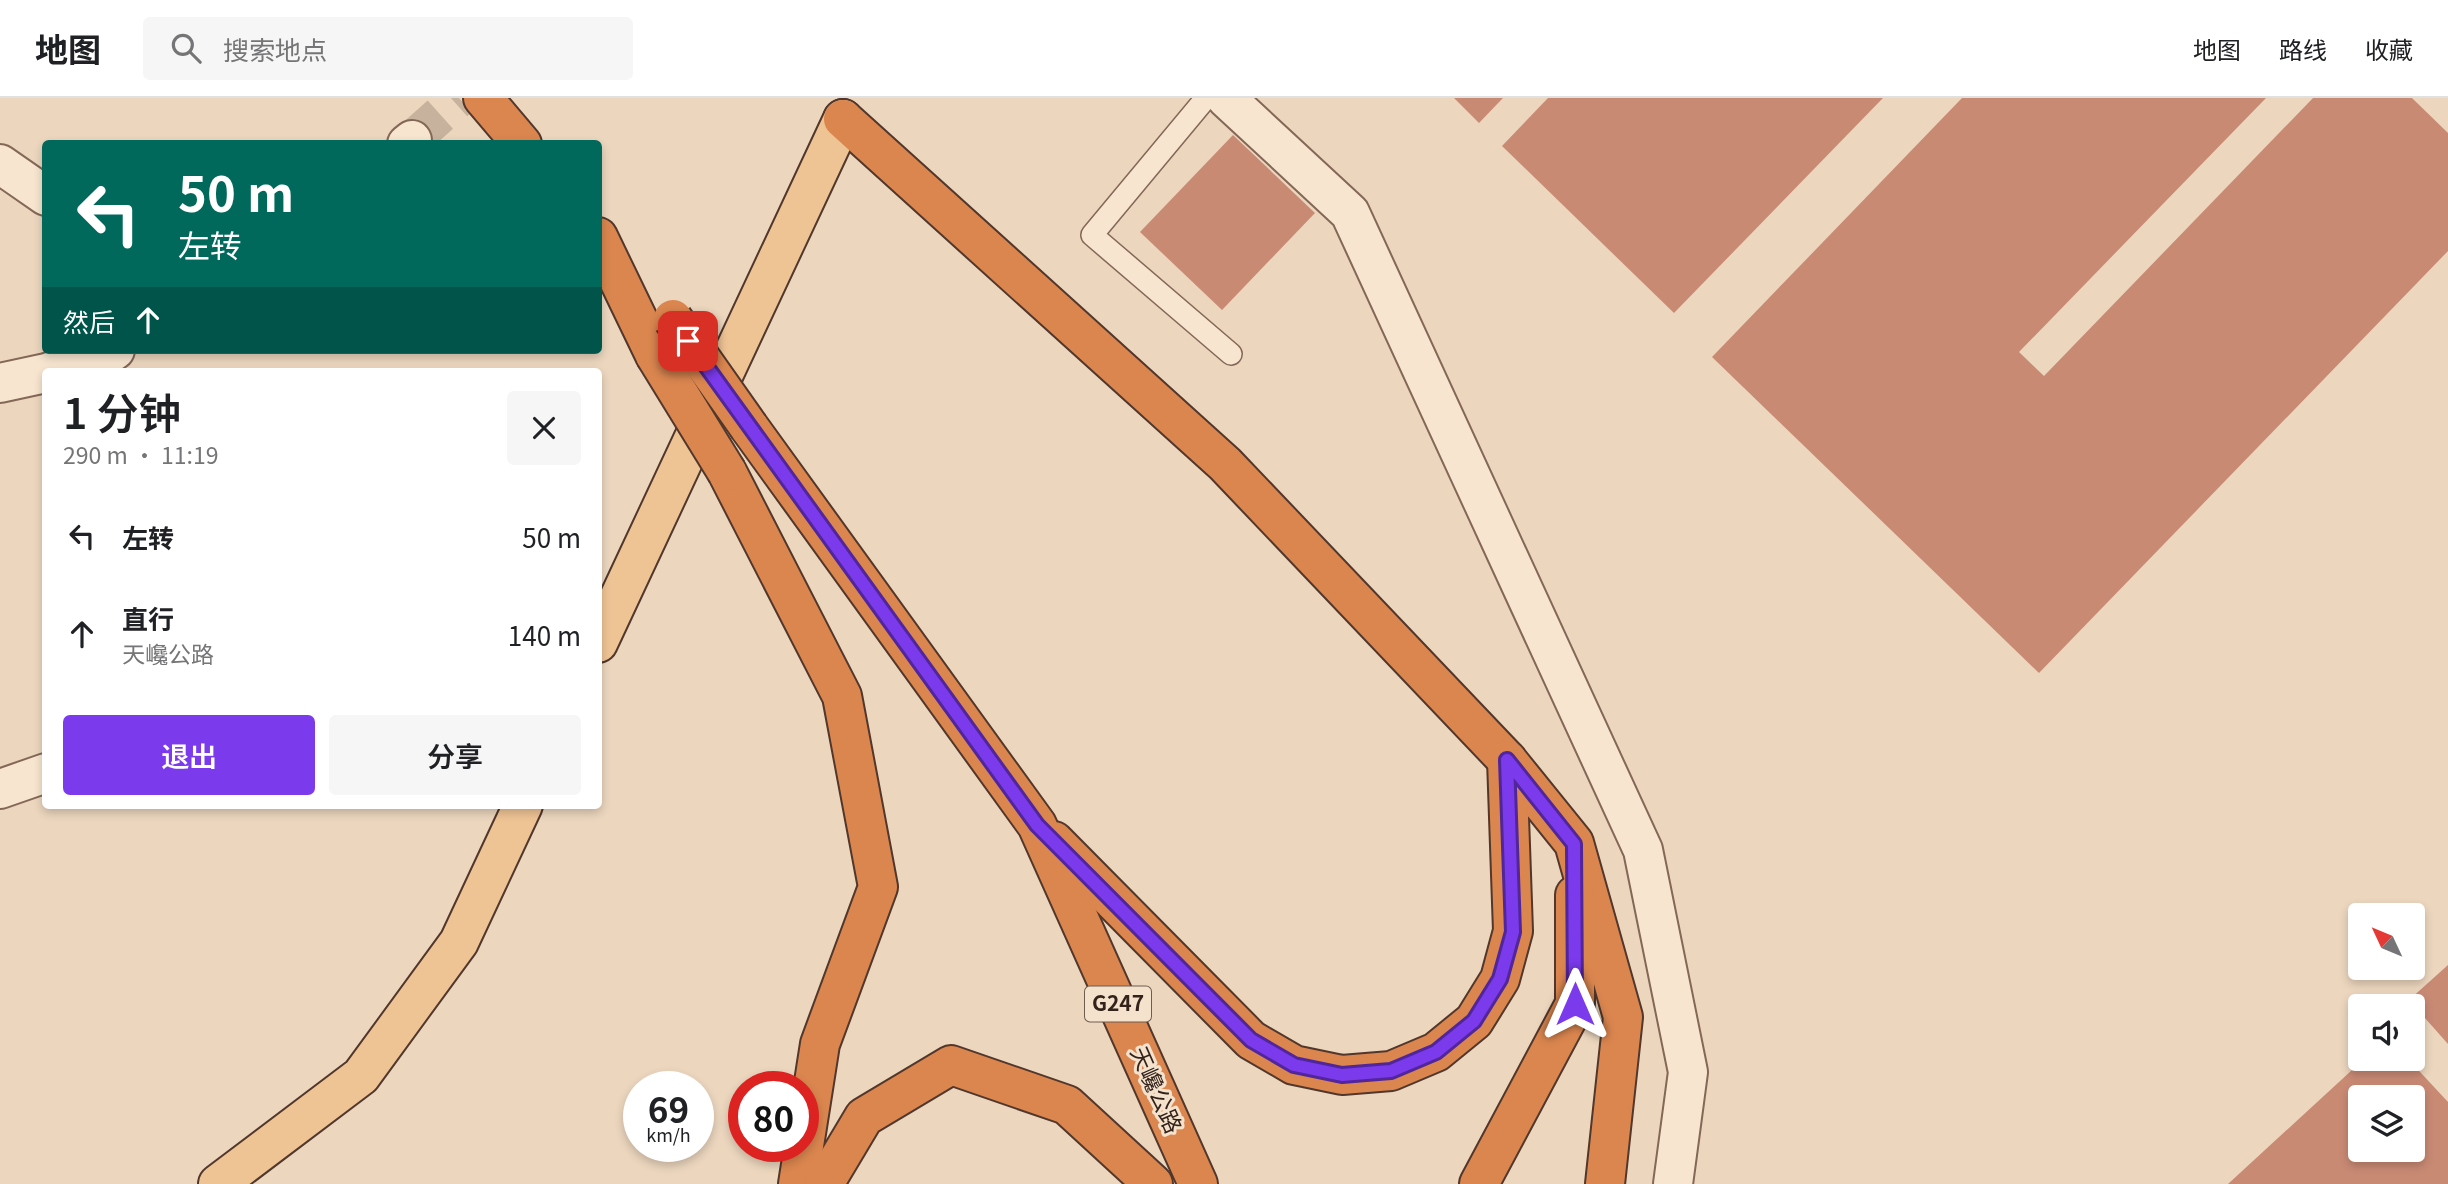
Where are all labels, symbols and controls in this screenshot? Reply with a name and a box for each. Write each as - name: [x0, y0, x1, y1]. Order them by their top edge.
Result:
- search box: [143, 17, 633, 80]
- text: 地图: [35, 24, 101, 72]
- icon: search: [167, 29, 205, 67]
- text: 搜索地点: [223, 30, 327, 67]
- text: 地图: [2193, 31, 2241, 66]
- text: 路线: [2279, 31, 2327, 66]
- text: 收藏: [2365, 31, 2413, 66]
- text: 50 m: [178, 155, 294, 226]
- icon: left: [63, 168, 154, 259]
- text: 左转: [178, 221, 242, 267]
- icon: ahead: [129, 301, 167, 339]
- text: 然后: [63, 302, 115, 339]
- pin: [658, 311, 718, 371]
- icon: arrive: [669, 322, 707, 360]
- text: 1 分钟: [63, 380, 181, 441]
- button: close: [507, 391, 581, 465]
- text: 290 m · 11:19: [63, 437, 219, 471]
- icon: left: [63, 517, 101, 555]
- text: 左转: [122, 518, 174, 555]
- text: 50 m: [522, 518, 581, 555]
- text: 直行: [122, 599, 174, 636]
- icon: ahead: [63, 615, 101, 653]
- text: 140 m: [508, 616, 581, 653]
- text: 天巉公路: [122, 636, 214, 670]
- button: 退出: [63, 715, 315, 795]
- button: 分享: [329, 715, 581, 795]
- north arrow: [2348, 903, 2426, 980]
- map controls: [2348, 903, 2425, 1162]
- position arrow: [1538, 967, 1612, 1041]
- road number: G247: [1085, 986, 1151, 1021]
- button: sound: [2348, 994, 2425, 1071]
- street label: 天巉公路: [1124, 1040, 1192, 1138]
- speed limit sign: 80: [728, 1071, 819, 1162]
- text: 69: [648, 1082, 689, 1133]
- button: layers: [2348, 1085, 2425, 1162]
- text: km/h: [646, 1121, 691, 1147]

